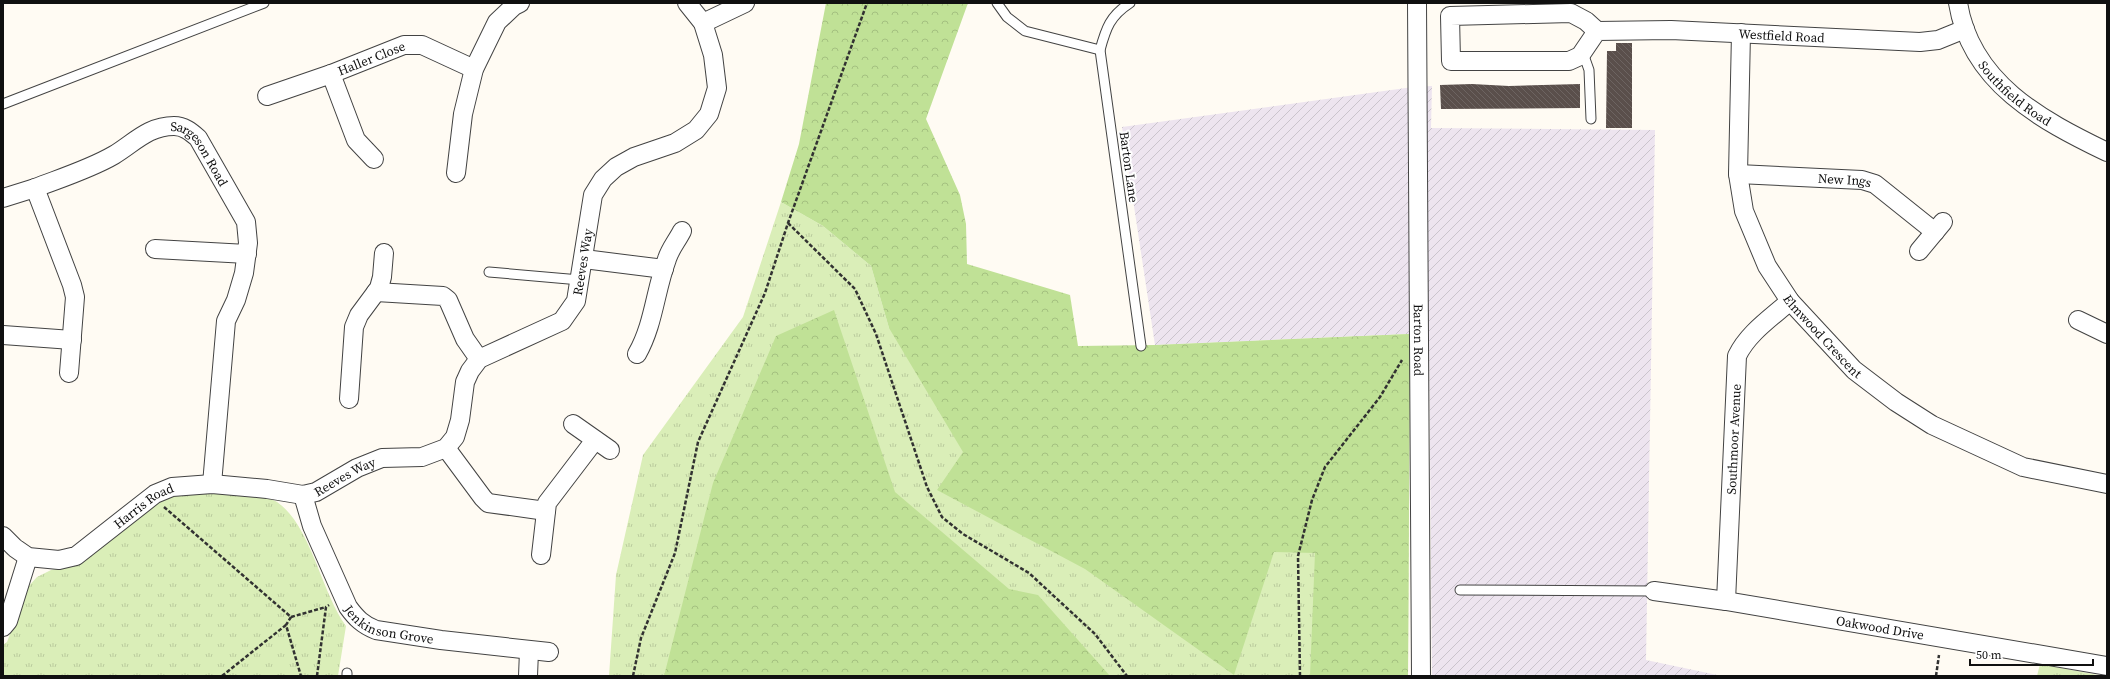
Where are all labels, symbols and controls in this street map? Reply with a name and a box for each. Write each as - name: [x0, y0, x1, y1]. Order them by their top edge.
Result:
- street label: Westfield Road: [1738, 25, 1826, 46]
- street label: Haller Close: [335, 37, 408, 79]
- street label: Southfield Road: [1975, 57, 2055, 130]
- street label: Sargeson Road: [170, 117, 233, 190]
- street label: Barton Lane: [1116, 130, 1142, 204]
- street label: New Ings: [1818, 169, 1874, 191]
- street label: Reeves Way: [569, 227, 596, 297]
- street label: Elmwood Crescent: [1779, 291, 1866, 382]
- street label: Barton Road: [1410, 304, 1428, 377]
- street label: Southmoor Avenue: [1722, 383, 1744, 495]
- street label: Reeves Way: [311, 453, 378, 500]
- street label: Harris Road: [110, 479, 176, 532]
- street label: Jenkinson Grove: [340, 600, 435, 647]
- street label: Oakwood Drive: [1835, 611, 1926, 643]
- scale bar: [1970, 641, 2093, 667]
- text: 50 m: [1976, 647, 2002, 663]

